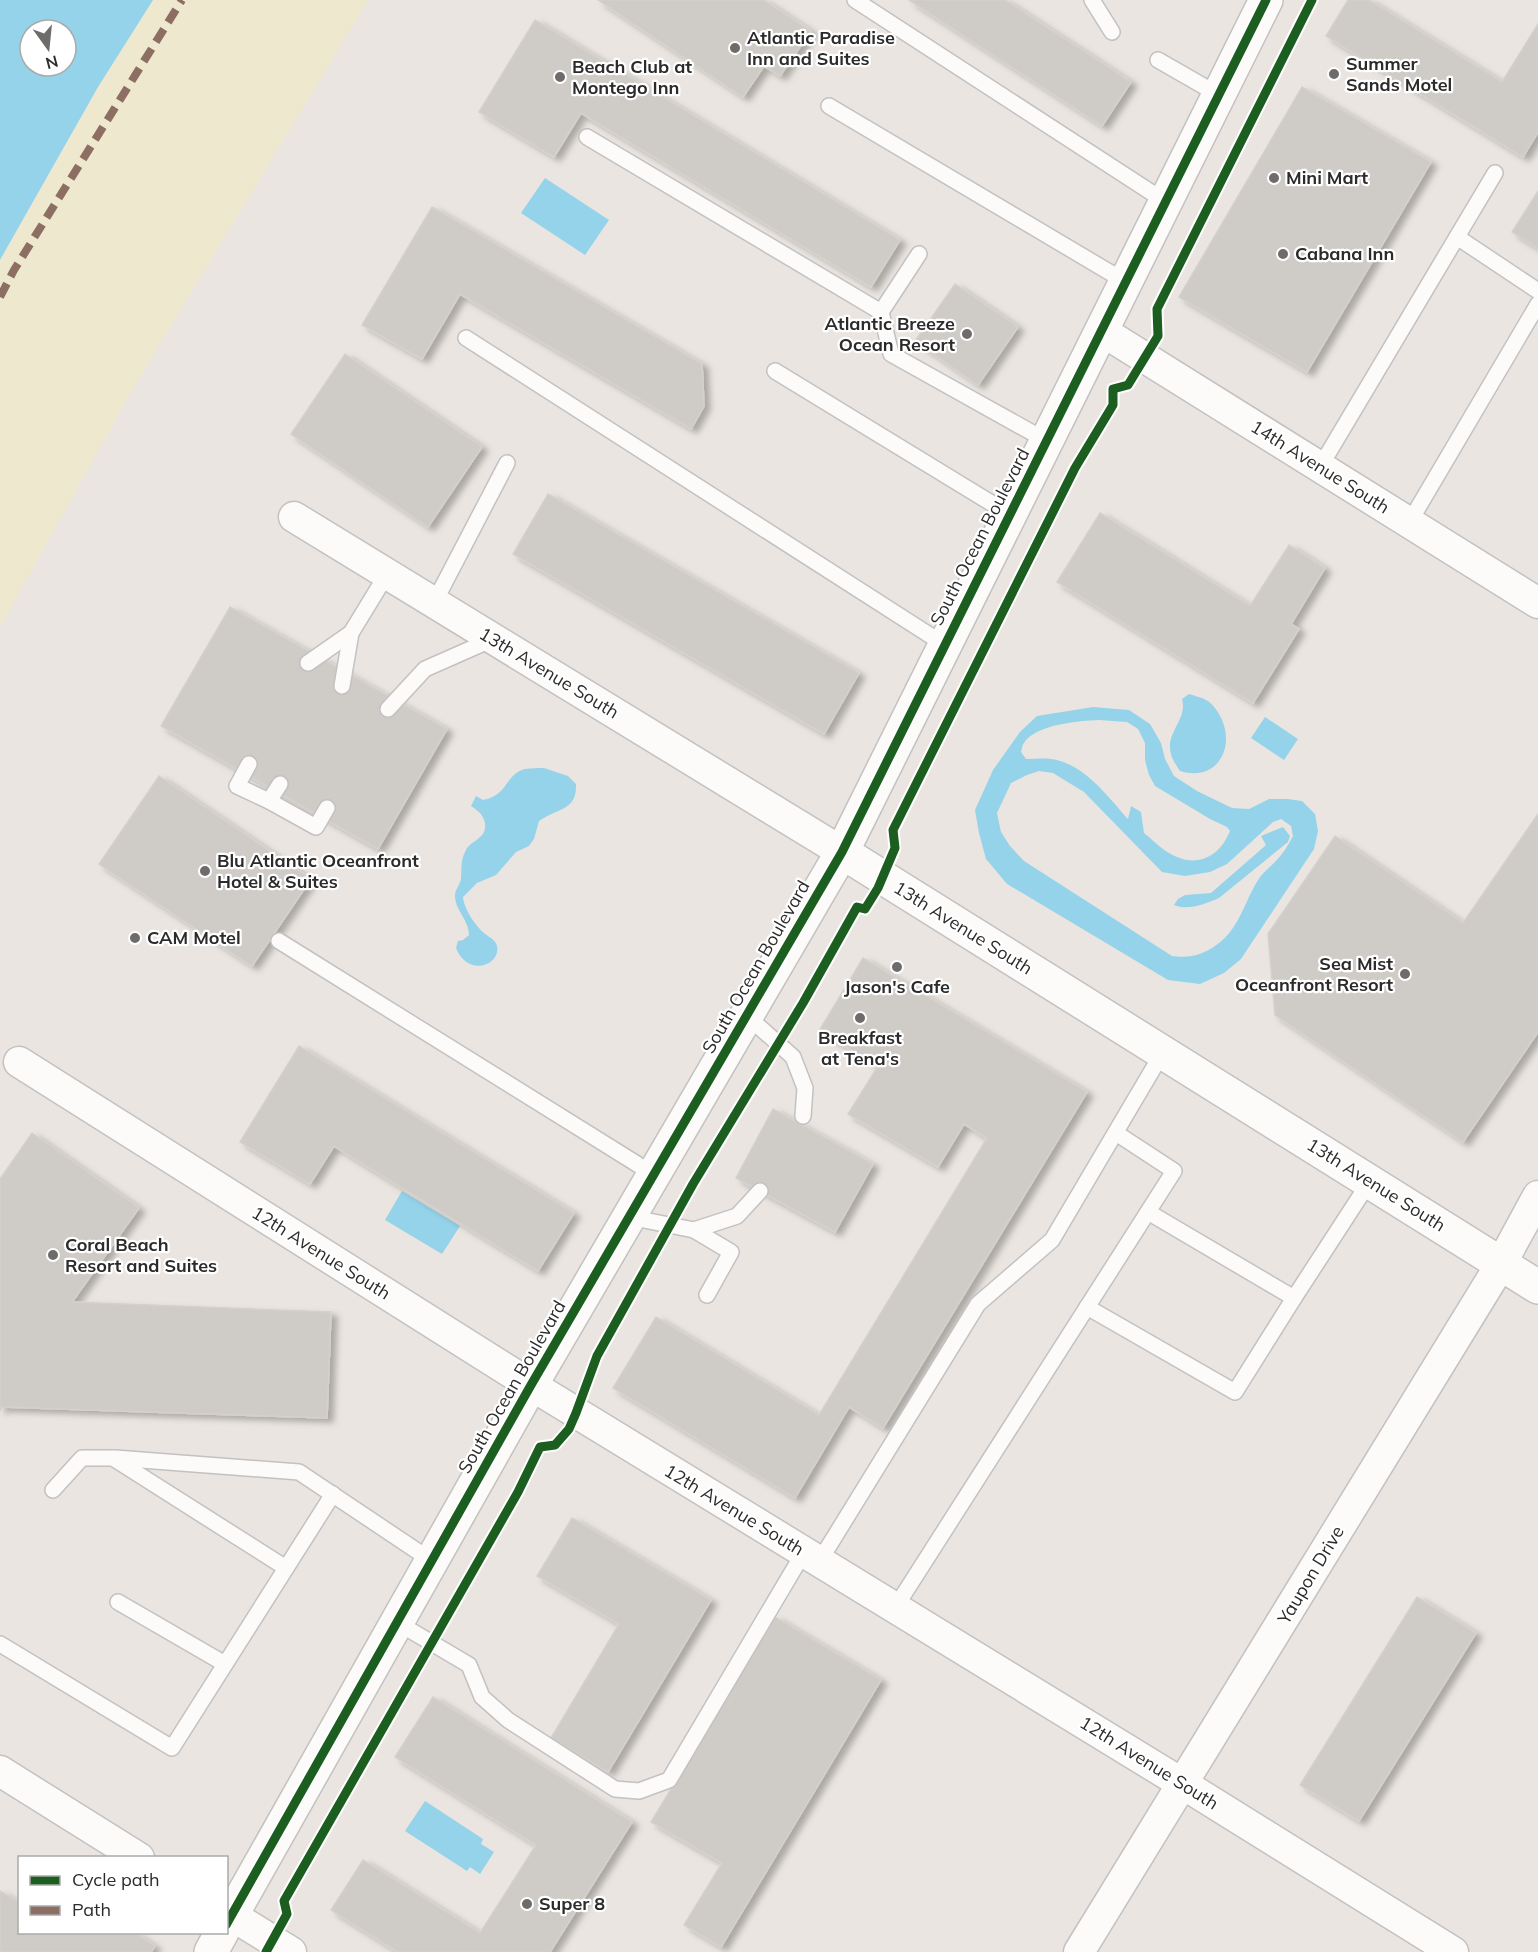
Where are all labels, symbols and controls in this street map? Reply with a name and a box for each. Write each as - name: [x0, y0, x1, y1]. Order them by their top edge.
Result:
- north arrow: [18, 18, 78, 78]
- place label: Atlantic Paradise Inn and Suites: [747, 26, 895, 70]
- marker: Atlantic Paradise Inn and Suites: [728, 41, 742, 55]
- text: N: [43, 51, 60, 74]
- place label: Summer Sands Motel: [1346, 52, 1452, 96]
- place label: Beach Club at Montego Inn: [572, 55, 692, 99]
- marker: Summer Sands Motel: [1327, 67, 1341, 81]
- marker: Beach Club at Montego Inn: [553, 70, 567, 84]
- place label: Mini Mart: [1286, 166, 1368, 189]
- marker: Mini Mart: [1267, 171, 1281, 185]
- place label: Cabana Inn: [1295, 242, 1394, 265]
- marker: Cabana Inn: [1276, 247, 1290, 261]
- place label: Atlantic Breeze Ocean Resort: [825, 312, 955, 356]
- marker: Atlantic Breeze Ocean Resort: [960, 327, 974, 341]
- street label: 14th Avenue South: [1247, 415, 1394, 519]
- street label: South Ocean Boulevard: [925, 444, 1034, 629]
- street label: 13th Avenue South: [475, 622, 623, 723]
- place label: Blu Atlantic Oceanfront Hotel & Suites: [217, 849, 419, 893]
- marker: Blu Atlantic Oceanfront Hotel & Suites: [198, 864, 212, 878]
- street label: South Ocean Boulevard: [697, 876, 815, 1057]
- street label: 13th Avenue South: [890, 876, 1037, 980]
- place label: CAM Motel: [147, 926, 241, 949]
- marker: CAM Motel: [128, 931, 142, 945]
- place label: Sea Mist Oceanfront Resort: [1235, 952, 1393, 996]
- marker: Jason's Cafe: [890, 960, 904, 974]
- marker: Sea Mist Oceanfront Resort: [1398, 967, 1412, 981]
- place label: Jason's Cafe: [844, 975, 950, 998]
- marker: Breakfast at Tena's: [853, 1011, 867, 1025]
- place label: Breakfast at Tena's: [818, 1026, 902, 1070]
- street label: 13th Avenue South: [1303, 1133, 1450, 1237]
- street label: 12th Avenue South: [248, 1201, 395, 1305]
- place label: Coral Beach Resort and Suites: [65, 1233, 217, 1277]
- marker: Coral Beach Resort and Suites: [46, 1248, 60, 1262]
- street label: South Ocean Boulevard: [453, 1296, 571, 1477]
- street label: 12th Avenue South: [660, 1459, 808, 1560]
- street label: Yaupon Drive: [1272, 1521, 1349, 1629]
- street label: 12th Avenue South: [1076, 1711, 1223, 1815]
- legend: [18, 1856, 228, 1934]
- text: Cycle path: [72, 1868, 159, 1891]
- place label: Super 8: [539, 1892, 605, 1915]
- marker: Super 8: [520, 1897, 534, 1911]
- text: Path: [72, 1898, 111, 1921]

